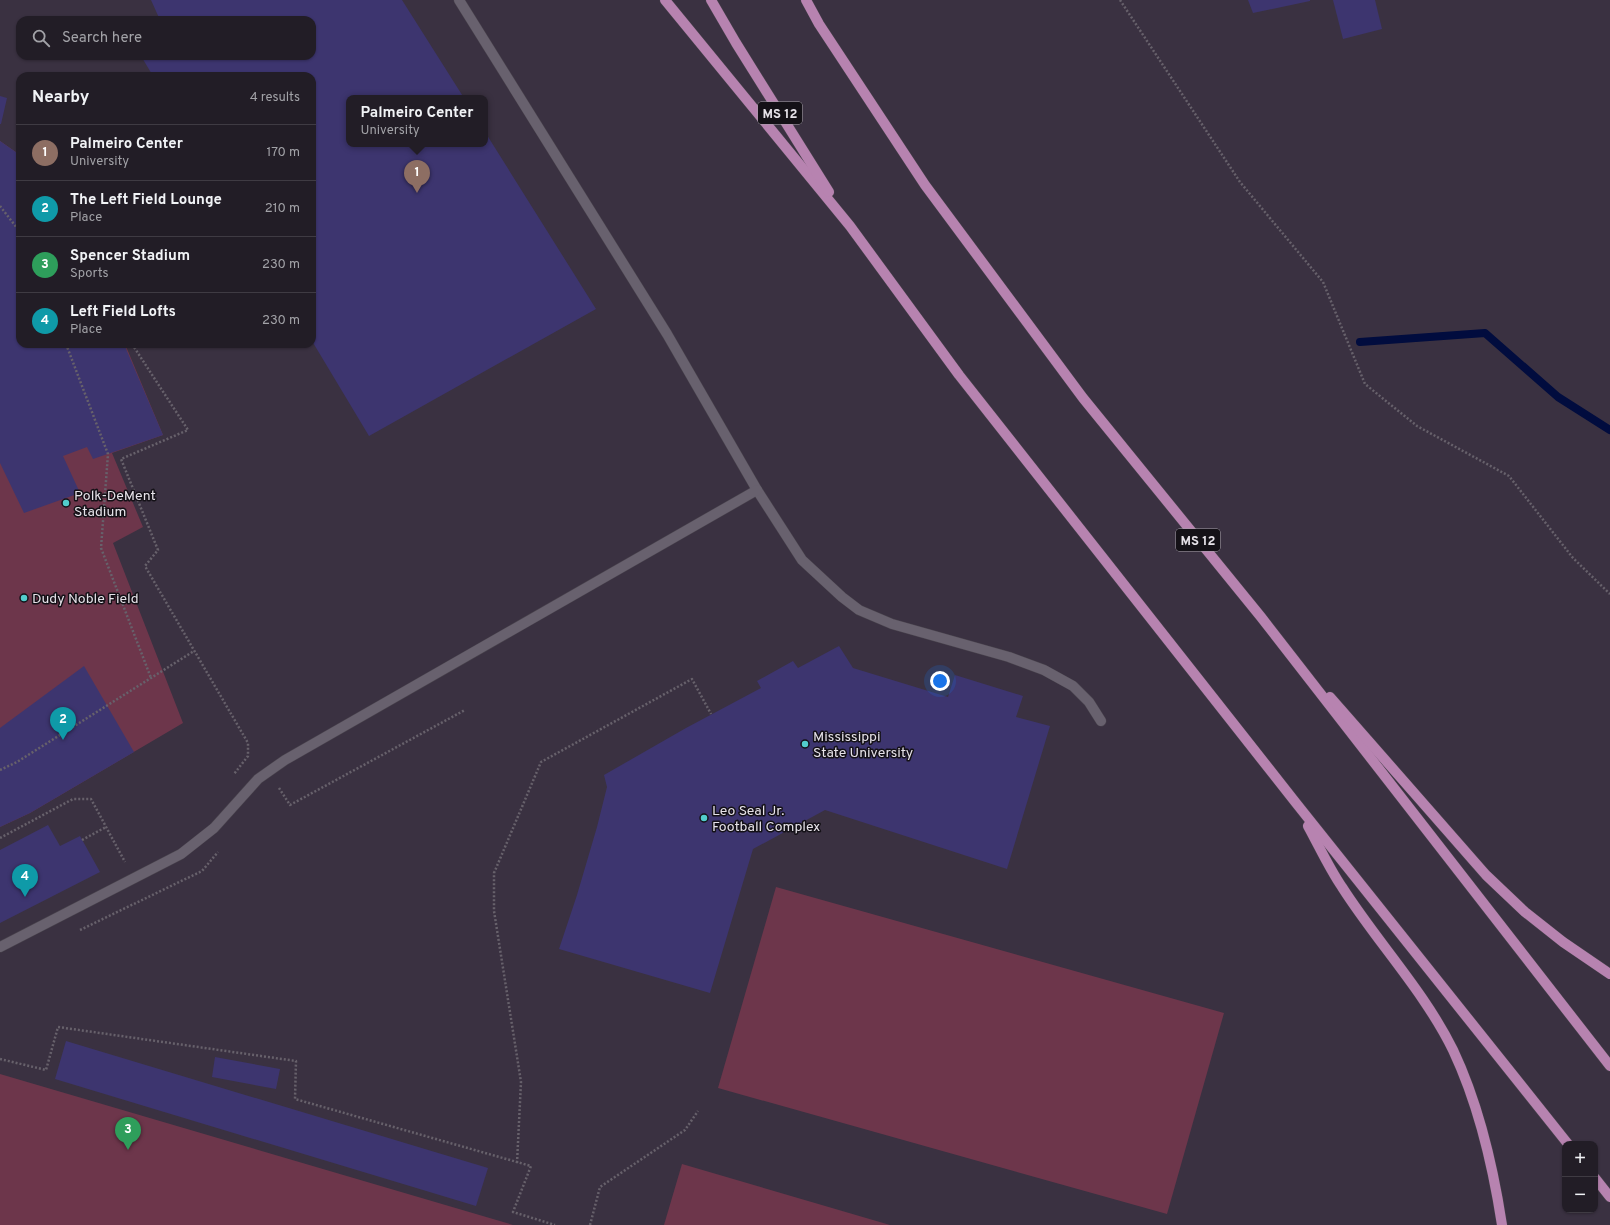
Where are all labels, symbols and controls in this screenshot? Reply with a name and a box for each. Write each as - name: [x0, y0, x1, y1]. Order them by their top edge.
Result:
- search box: [16, 16, 316, 60]
- icon: search: [30, 27, 52, 49]
- text: Search here: [62, 29, 142, 48]
- text: Nearby: [32, 87, 89, 109]
- text: 4 results: [250, 90, 300, 106]
- popup: [346, 95, 488, 147]
- road number: MS 12: [758, 102, 802, 124]
- text: Palmeiro Center: [361, 104, 473, 123]
- text: University: [361, 123, 420, 139]
- text: Palmeiro Center: [70, 135, 183, 154]
- text: 1: [42, 145, 48, 161]
- text: 170 m: [266, 145, 300, 161]
- text: University: [70, 154, 129, 170]
- pin: 1: [404, 160, 430, 193]
- text: The Left Field Lounge: [70, 191, 222, 210]
- text: 2: [41, 201, 49, 217]
- text: 210 m: [265, 201, 300, 217]
- text: Place: [70, 210, 102, 226]
- text: Spencer Stadium: [70, 247, 190, 266]
- text: 3: [41, 257, 49, 273]
- text: 230 m: [262, 257, 300, 273]
- text: Sports: [70, 266, 109, 282]
- text: Left Field Lofts: [70, 303, 176, 322]
- text: 4: [41, 313, 49, 329]
- text: 230 m: [262, 313, 300, 329]
- text: Place: [70, 322, 102, 338]
- place label: Polk-DeMent Stadium: [74, 488, 156, 521]
- marker: Polk-DeMent Stadium: [61, 498, 71, 508]
- road number: MS 12: [1176, 529, 1220, 551]
- place label: Dudy Noble Field: [32, 591, 139, 608]
- marker: Dudy Noble Field: [19, 593, 29, 603]
- your location: [930, 671, 950, 691]
- pin: 2: [50, 707, 76, 740]
- place label: Mississippi State University: [813, 729, 913, 762]
- marker: Mississippi State University: [800, 739, 810, 749]
- place label: Leo Seal Jr. Football Complex: [712, 803, 820, 836]
- marker: Leo Seal Jr. Football Complex: [699, 813, 709, 823]
- pin: 4: [12, 864, 38, 897]
- pin: 3: [115, 1117, 141, 1150]
- map controls: [1562, 1141, 1598, 1213]
- button: +: [1562, 1141, 1598, 1177]
- button: −: [1562, 1177, 1598, 1213]

